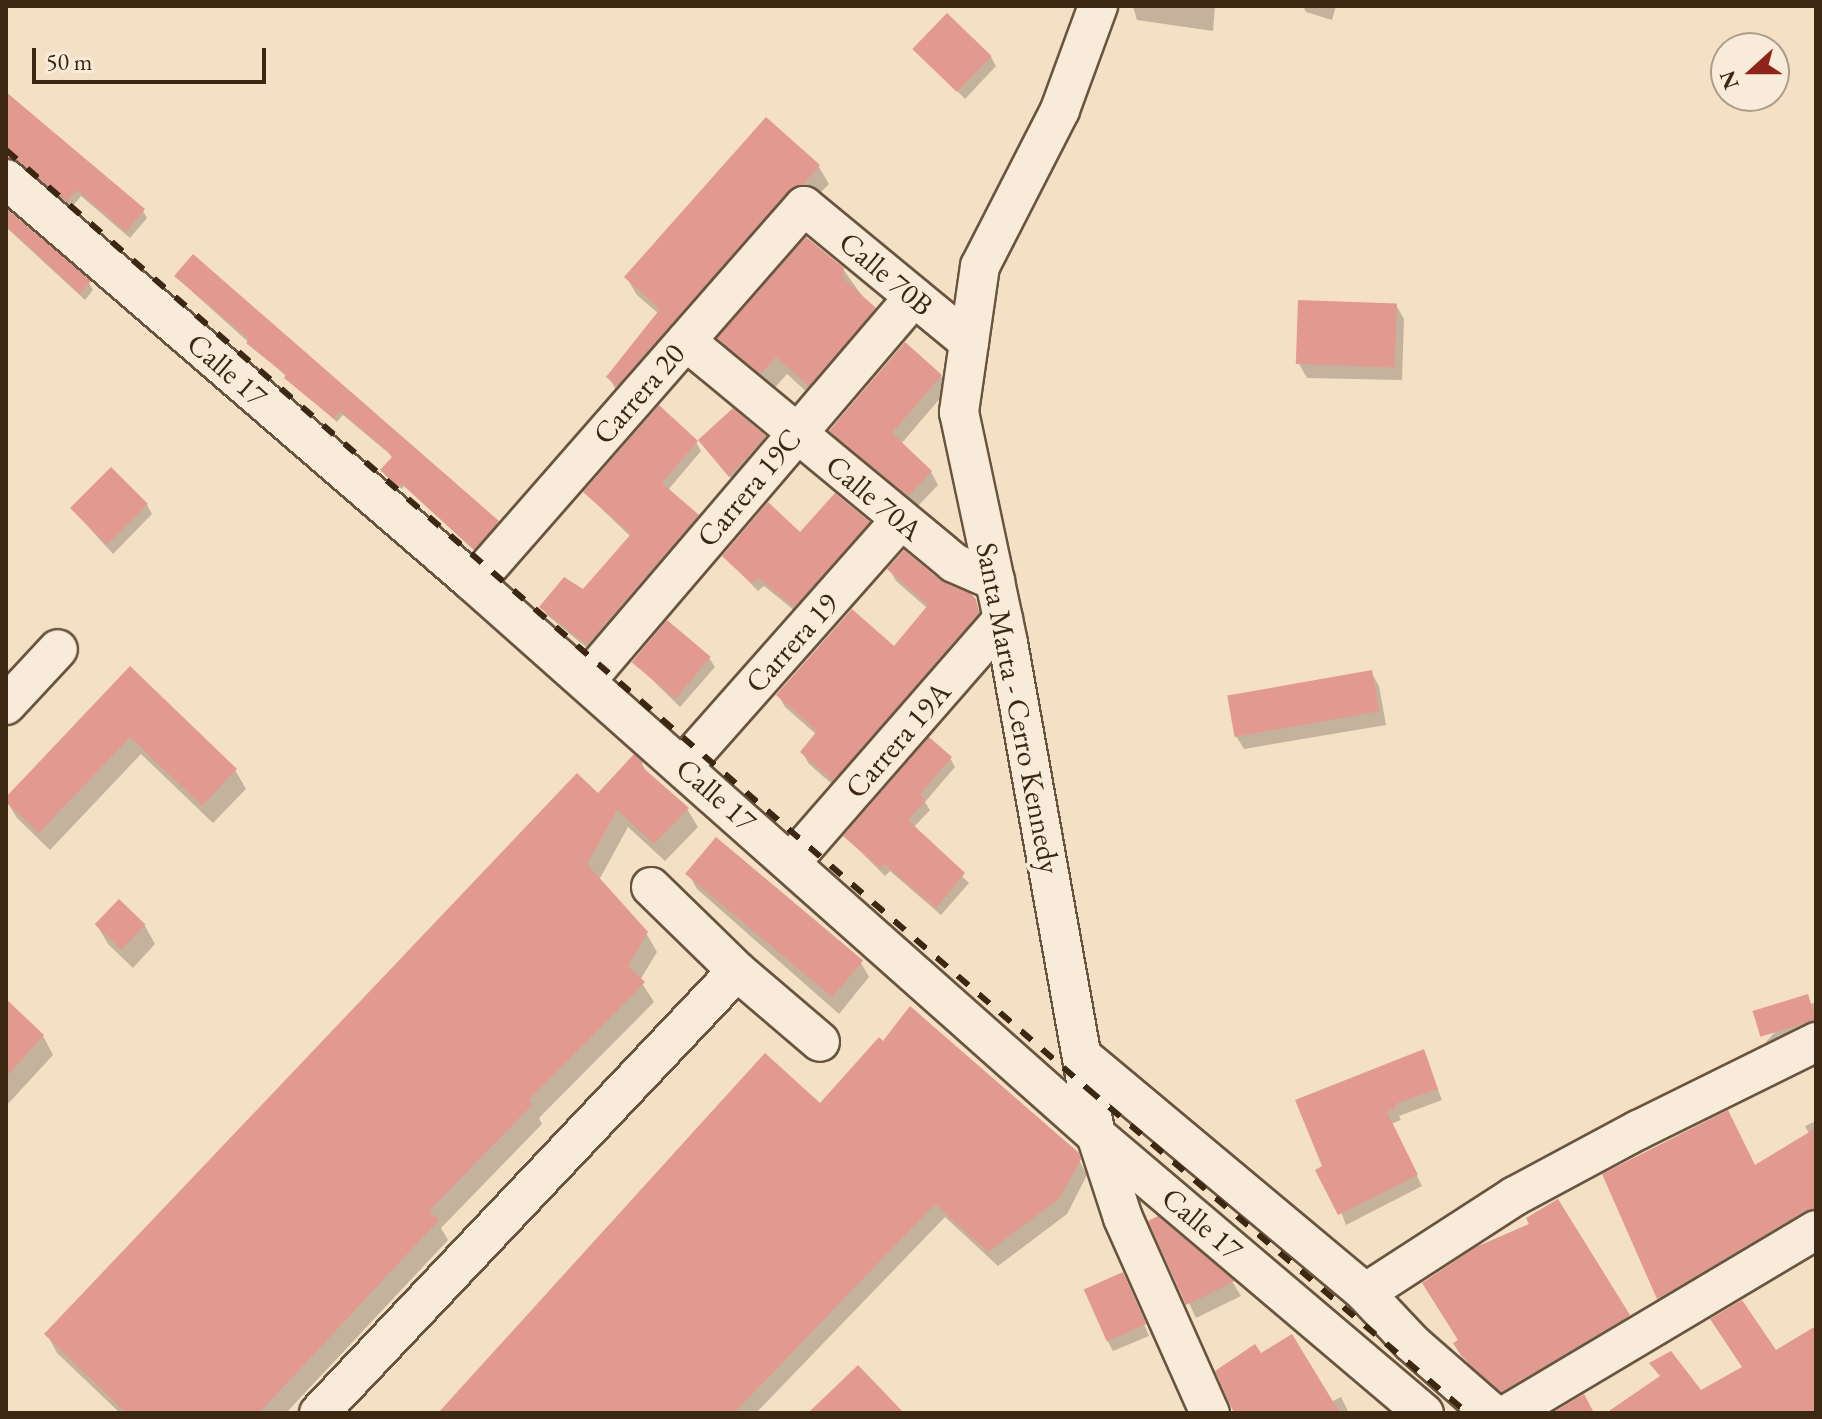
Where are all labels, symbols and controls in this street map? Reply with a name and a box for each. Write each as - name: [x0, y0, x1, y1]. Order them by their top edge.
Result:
- scale bar: [36, 32, 270, 82]
- north arrow: [1710, 32, 1790, 112]
- text: 50 m: [46, 46, 93, 77]
- text: N: [1712, 67, 1746, 94]
- street label: Calle 70B: [832, 224, 940, 324]
- street label: Calle 17: [180, 326, 274, 414]
- street label: Carrera 20: [585, 336, 693, 452]
- street label: Carrera 19C: [689, 422, 809, 554]
- street label: Calle 70A: [818, 447, 930, 549]
- street label: Santa Marta - Cerro Kennedy: [968, 539, 1068, 877]
- street label: Carrera 19: [738, 586, 846, 700]
- street label: Carrera 19A: [838, 674, 958, 806]
- street label: Calle 17: [669, 751, 763, 839]
- street label: Calle 17: [1154, 1180, 1250, 1268]

